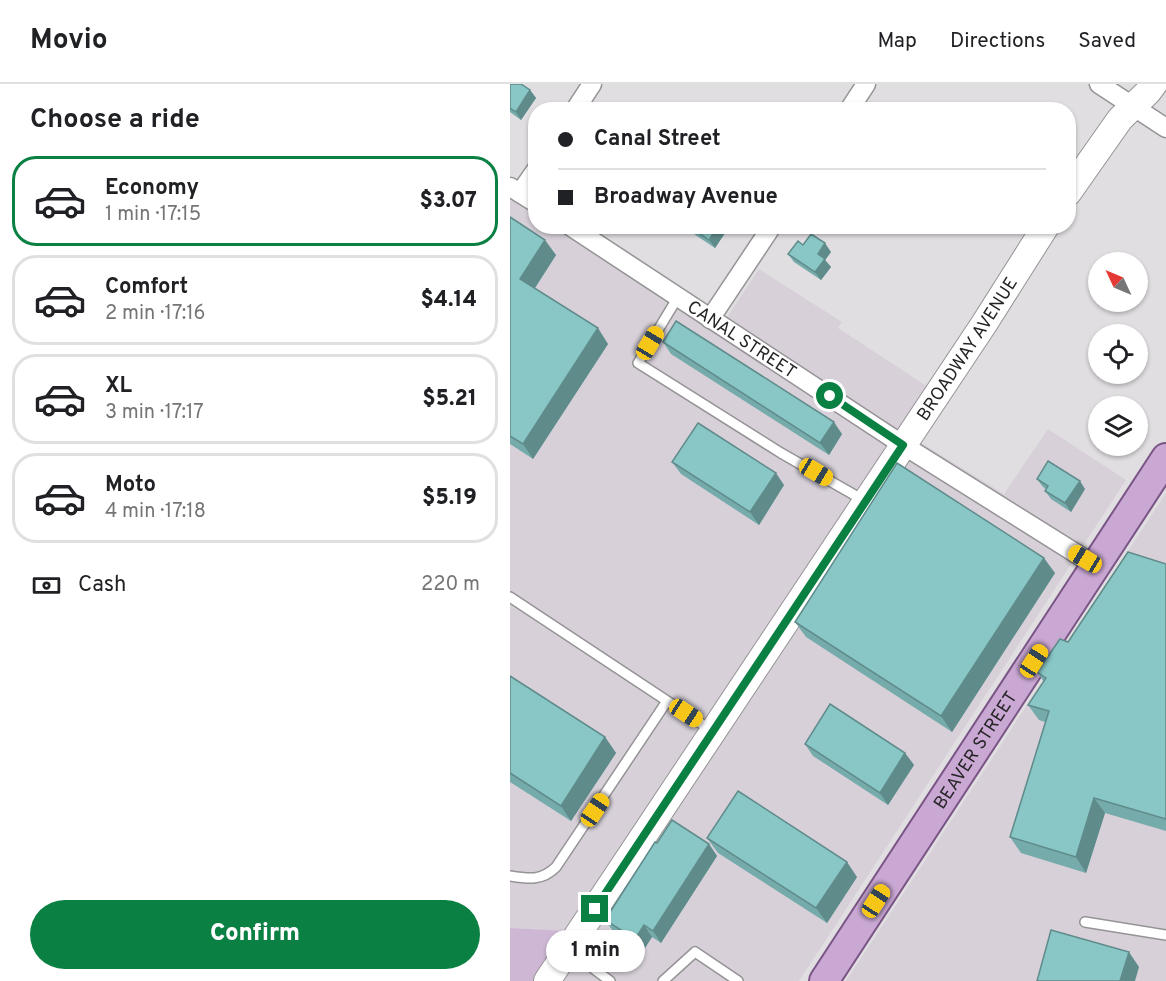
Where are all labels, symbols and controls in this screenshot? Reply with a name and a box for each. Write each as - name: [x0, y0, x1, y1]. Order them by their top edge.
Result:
- text: Movio: [30, 23, 108, 59]
- text: Map: [877, 28, 917, 55]
- text: Directions: [950, 28, 1045, 55]
- text: Saved: [1078, 28, 1136, 55]
- text: Choose a ride: [30, 103, 200, 137]
- text: Canal Street: [594, 126, 721, 153]
- icon: car: [33, 174, 87, 228]
- text: Economy: [105, 175, 199, 202]
- text: Broadway Avenue: [594, 184, 778, 211]
- text: $3.07: [419, 188, 477, 215]
- text: 1 min · 17:15: [105, 202, 201, 228]
- north arrow: [1088, 252, 1148, 312]
- map controls: [1088, 252, 1148, 456]
- icon: car: [33, 273, 87, 327]
- street label: BROADWAY AVENUE: [913, 273, 1024, 426]
- text: Comfort: [105, 274, 188, 301]
- text: $4.14: [420, 287, 477, 314]
- street label: CANAL STREET: [682, 296, 800, 385]
- text: 2 min · 17:16: [105, 301, 206, 327]
- car: [633, 323, 667, 363]
- button: locate: [1088, 324, 1148, 384]
- icon: car: [33, 372, 87, 426]
- text: XL: [105, 373, 132, 400]
- route start: [816, 382, 843, 409]
- text: $5.21: [422, 386, 477, 413]
- button: layers: [1088, 396, 1148, 456]
- text: 3 min · 17:17: [105, 400, 204, 426]
- car: [796, 455, 836, 489]
- icon: car: [33, 471, 87, 525]
- text: Moto: [105, 472, 156, 499]
- text: $5.19: [422, 485, 477, 512]
- text: 4 min · 17:18: [105, 499, 206, 525]
- car: [1065, 542, 1105, 576]
- icon: cash: [30, 569, 63, 602]
- text: Cash: [78, 572, 127, 599]
- text: 220 m: [421, 572, 480, 598]
- car: [1017, 641, 1051, 681]
- street label: BEAVER STREET: [929, 687, 1023, 814]
- car: [666, 696, 706, 730]
- car: [577, 790, 613, 830]
- car: [859, 881, 893, 921]
- route end: [581, 895, 608, 922]
- button: Confirm: [30, 900, 480, 969]
- callout: 1 min: [546, 930, 644, 972]
- text: 1 min: [571, 938, 620, 964]

